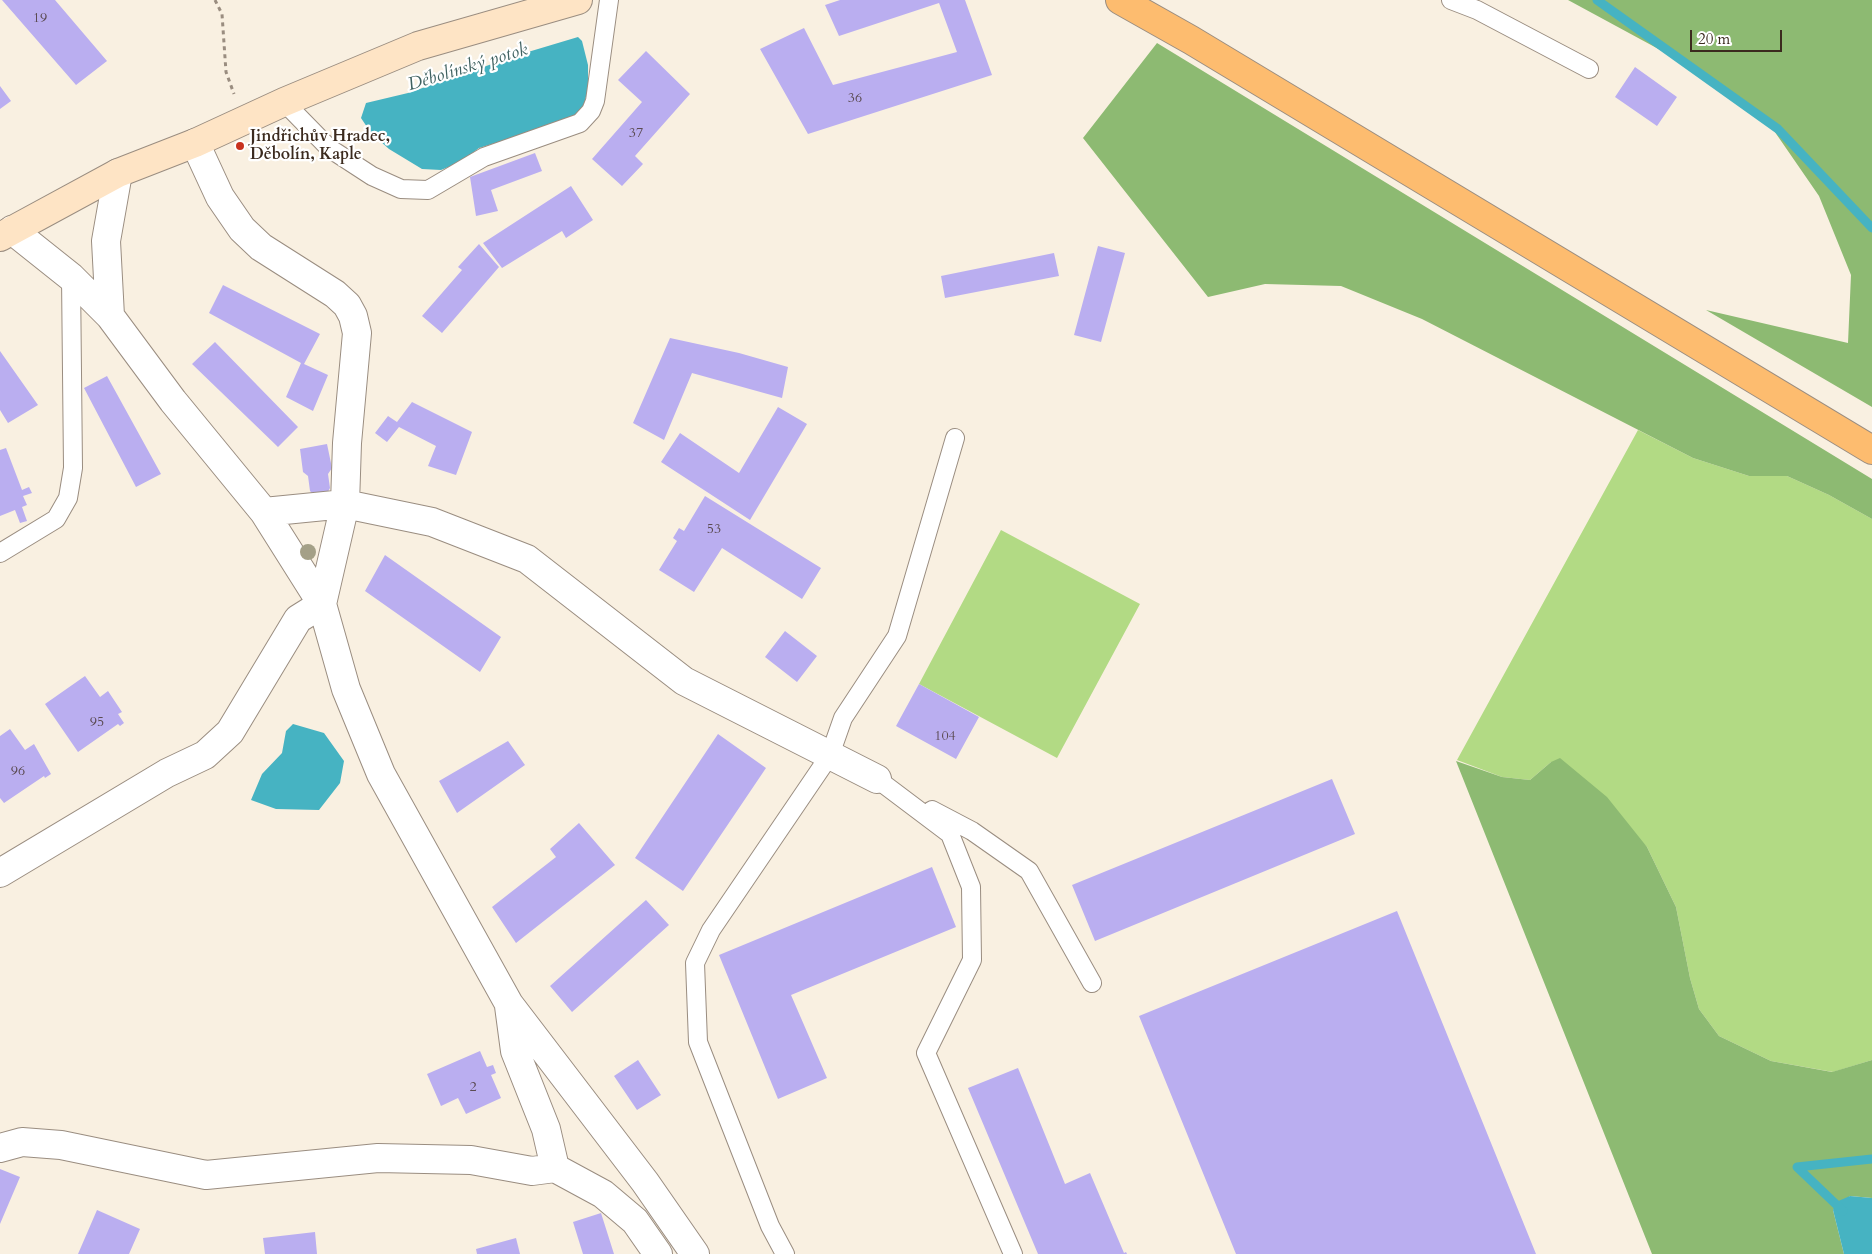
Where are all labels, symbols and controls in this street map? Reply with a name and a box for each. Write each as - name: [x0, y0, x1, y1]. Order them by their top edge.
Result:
- house number: 19: [33, 11, 47, 27]
- scale bar: [1692, 20, 1784, 52]
- text: 20 m: [1698, 29, 1730, 49]
- water label: Děbolínský potok: [405, 39, 531, 97]
- house number: 36: [848, 91, 862, 107]
- house number: 37: [629, 126, 643, 142]
- place label: Jindřichův Hradec, Děbolín, Kaple: [250, 127, 390, 165]
- marker: Jindřichův Hradec, Děbolín, Kaple: [234, 140, 246, 152]
- house number: 53: [707, 522, 721, 538]
- house number: 95: [90, 715, 104, 731]
- house number: 104: [934, 729, 956, 745]
- house number: 96: [11, 764, 25, 780]
- house number: 2: [469, 1080, 477, 1096]

